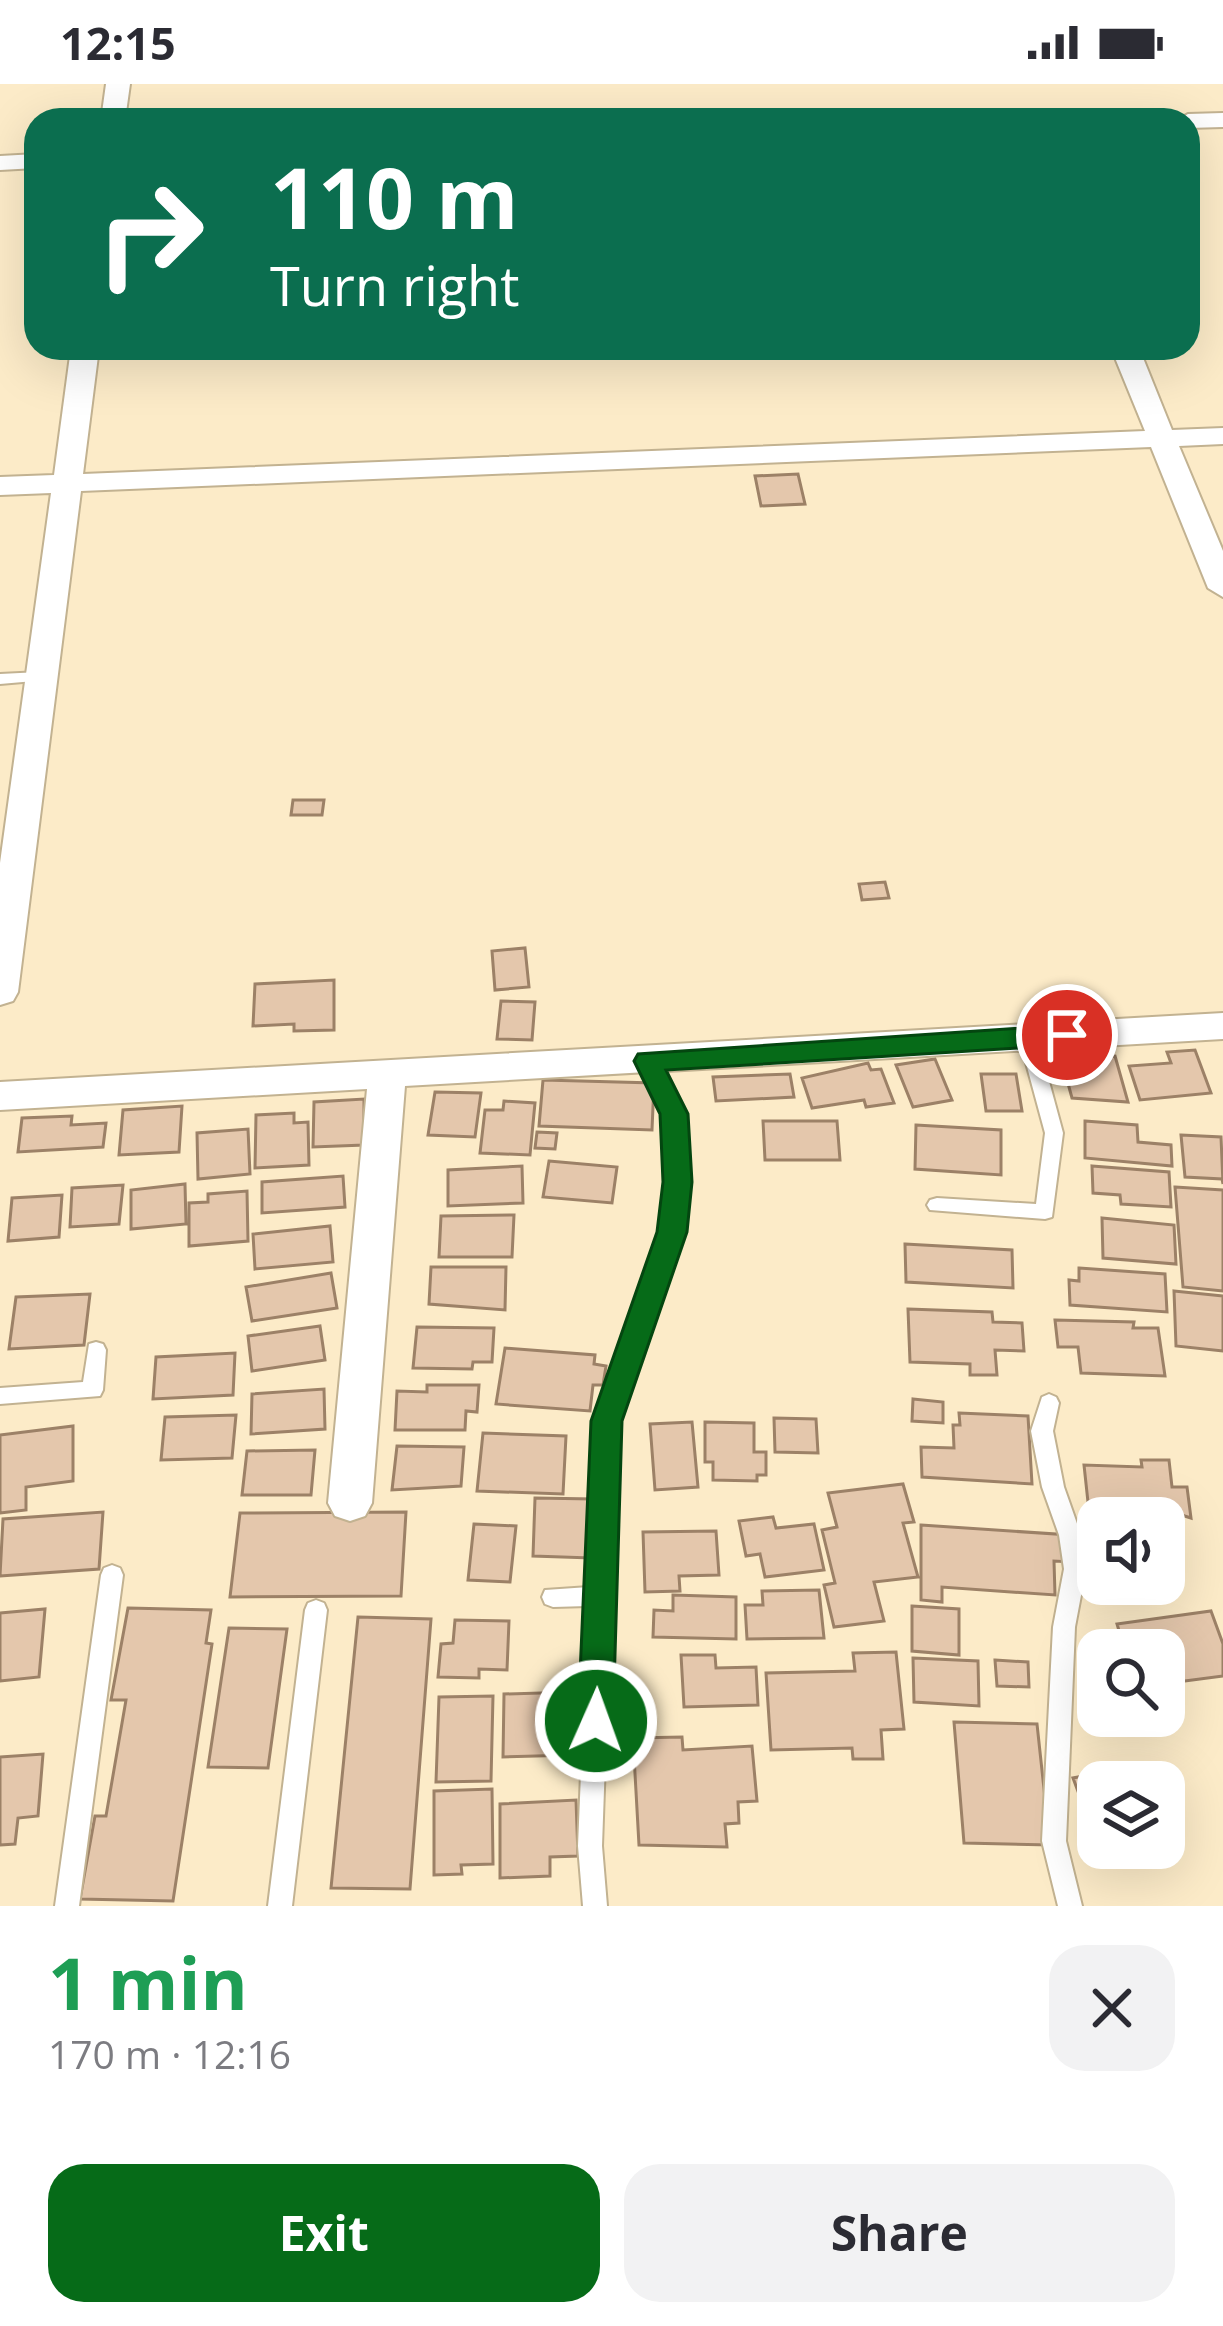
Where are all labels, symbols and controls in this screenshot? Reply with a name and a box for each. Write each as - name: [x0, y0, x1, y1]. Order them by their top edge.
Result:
- text: 12:15: [60, 12, 176, 73]
- text: 110 m: [270, 139, 518, 254]
- icon: right: [72, 156, 228, 312]
- text: Turn right: [270, 248, 519, 322]
- pin: [1016, 984, 1118, 1086]
- icon: arrive: [1034, 1002, 1100, 1068]
- map controls: [1077, 1497, 1185, 1869]
- button: sound: [1077, 1497, 1185, 1605]
- button: search: [1077, 1629, 1185, 1737]
- position arrow: [533, 1658, 659, 1784]
- button: layers: [1077, 1761, 1185, 1869]
- text: 1 min: [48, 1933, 248, 2031]
- button: close: [1049, 1945, 1175, 2071]
- text: 170 m · 12:16: [48, 2027, 291, 2080]
- button: Exit: [48, 2164, 600, 2302]
- button: Share: [624, 2164, 1175, 2302]

